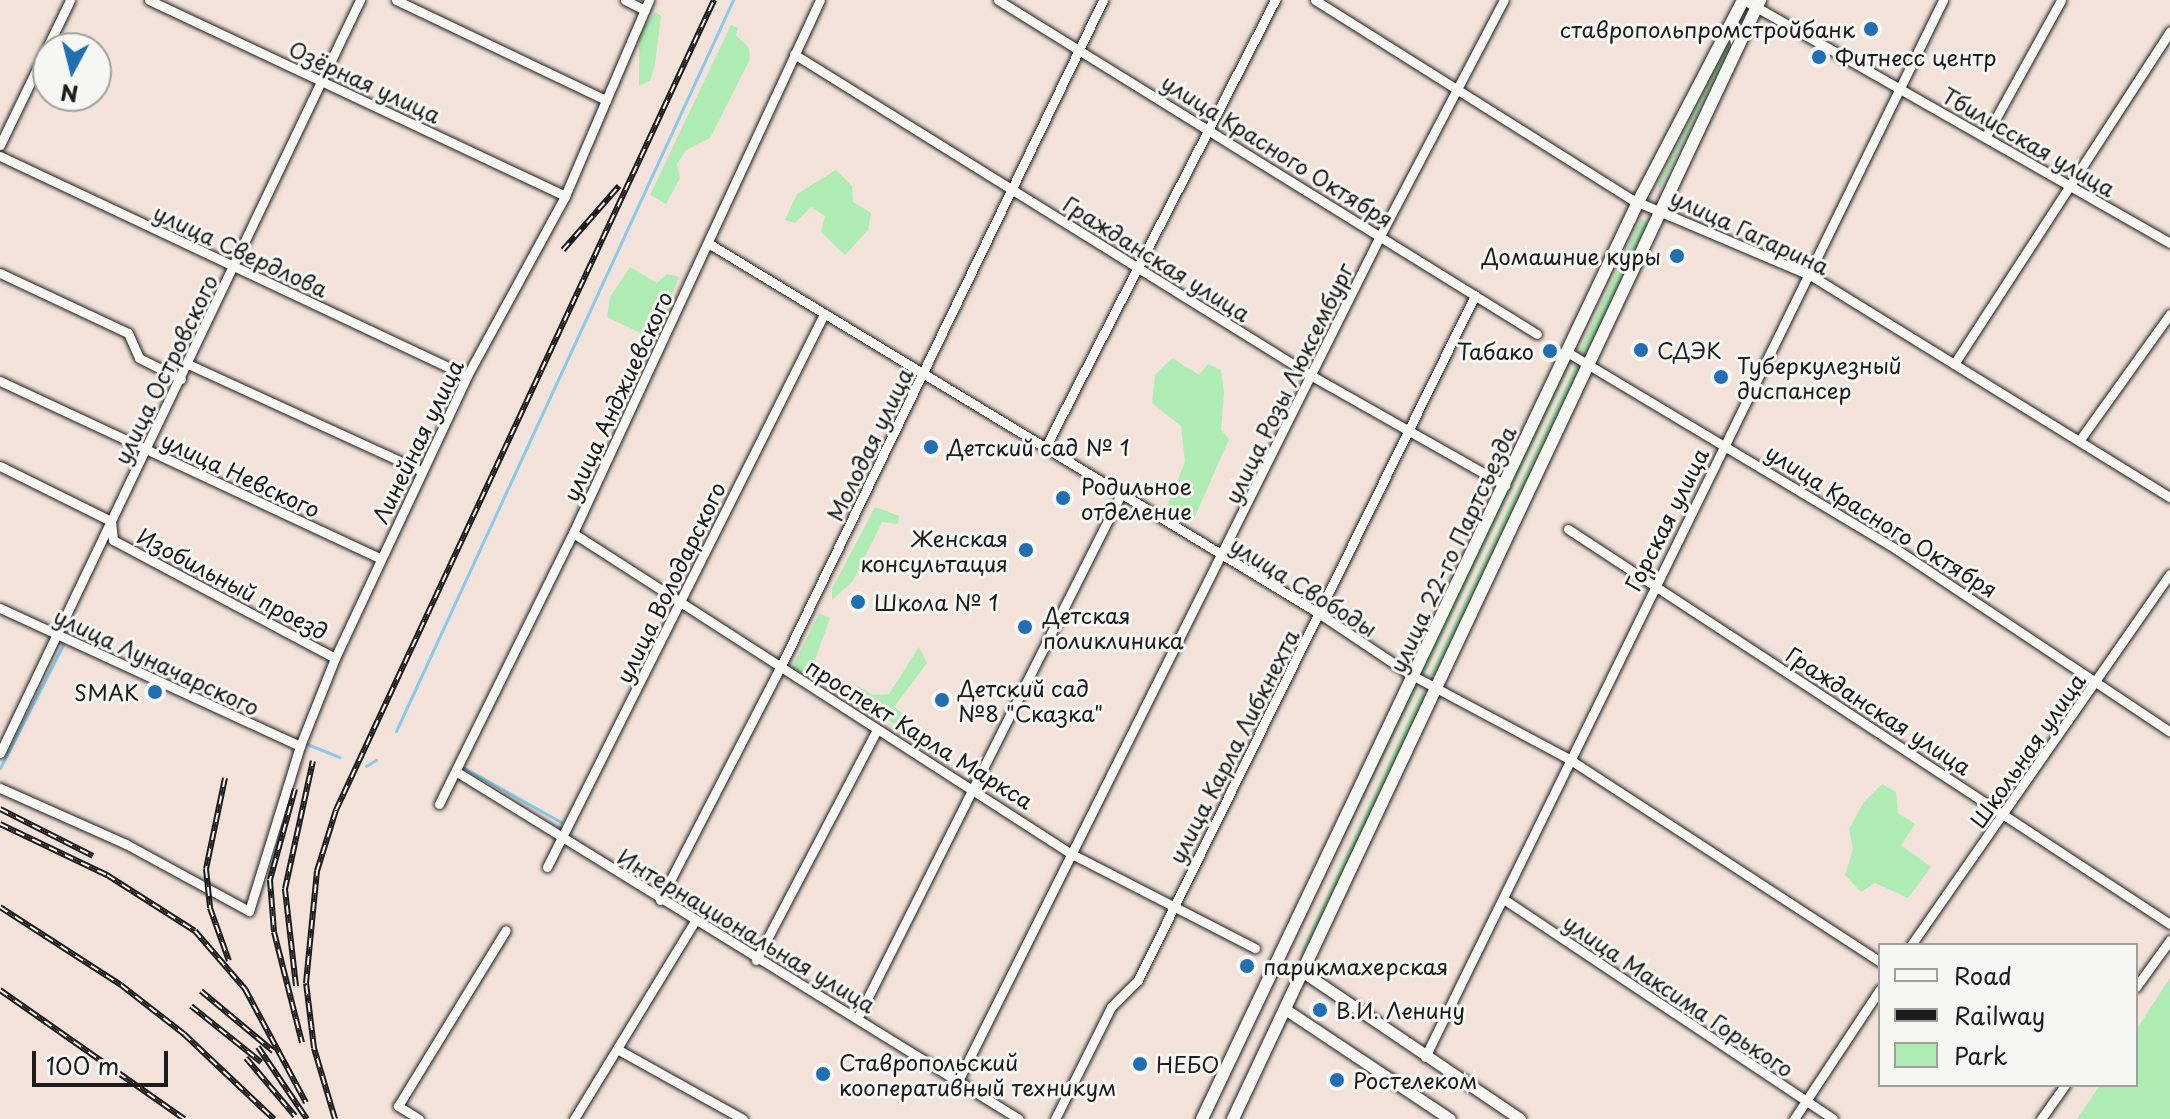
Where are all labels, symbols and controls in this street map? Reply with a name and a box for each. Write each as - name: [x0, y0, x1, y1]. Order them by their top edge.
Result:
- place label: ставропольпромстройбанк: [1560, 16, 1855, 42]
- marker: ставропольпромстройбанк: [1862, 20, 1880, 38]
- north arrow: [32, 32, 112, 112]
- street label: Озёрная улица: [284, 34, 446, 128]
- place label: Фитнесс центр: [1835, 44, 1997, 70]
- marker: Фитнесс центр: [1810, 48, 1828, 66]
- street label: улица Красного Октября: [1156, 67, 1400, 233]
- text: N: [59, 77, 80, 112]
- street label: Тбилисская улица: [1937, 80, 2121, 202]
- street label: улица Гагарина: [1667, 183, 1833, 279]
- street label: Гражданская улица: [1058, 189, 1256, 327]
- street label: улица Свердлова: [149, 198, 333, 302]
- place label: Домашние куры: [1481, 243, 1661, 269]
- marker: Домашние куры: [1668, 247, 1686, 265]
- street label: улица Розы Люксембург: [1218, 257, 1358, 509]
- street label: улица Островского: [107, 269, 223, 469]
- street label: улица Анджиевского: [557, 287, 677, 505]
- place label: СДЭК: [1657, 337, 1722, 363]
- place label: Табако: [1457, 338, 1534, 364]
- marker: СДЭК: [1632, 341, 1650, 359]
- marker: Табако: [1541, 342, 1559, 360]
- place label: Туберкулезный диспансер: [1737, 351, 1902, 402]
- street label: Линейная улица: [366, 355, 468, 527]
- street label: Молодая улица: [820, 363, 918, 525]
- marker: Туберкулезный диспансер: [1712, 368, 1730, 386]
- street label: улица 22-го Партсъезда: [1383, 421, 1521, 677]
- street label: улица Невского: [157, 425, 325, 523]
- place label: Детский сад № 1: [947, 434, 1131, 460]
- street label: улица Красного Октября: [1760, 437, 2004, 603]
- marker: Детский сад № 1: [922, 438, 940, 456]
- street label: Горская улица: [1618, 443, 1714, 595]
- place label: Родильное отделение: [1081, 472, 1192, 524]
- street label: улица Володарского: [610, 477, 730, 687]
- marker: Родильное отделение: [1052, 487, 1074, 509]
- street label: Изобильный проезд: [133, 522, 333, 644]
- place label: Женская консультация: [860, 524, 1008, 576]
- street label: улица Свободы: [1225, 530, 1383, 642]
- marker: Женская консультация: [1015, 539, 1037, 561]
- place label: Школа № 1: [874, 589, 999, 615]
- marker: Школа № 1: [849, 593, 867, 611]
- place label: Детская поликлиника: [1043, 601, 1184, 652]
- street label: улица Луначарского: [49, 602, 265, 720]
- marker: Детская поликлиника: [1014, 616, 1036, 638]
- street label: улица Карла Либкнехта: [1162, 624, 1304, 868]
- street label: Гражданская улица: [1781, 640, 1977, 780]
- street label: проспект Карла Маркса: [801, 652, 1039, 814]
- street label: Школьная улица: [1963, 667, 2091, 833]
- place label: Детский сад №8 "Сказка": [958, 674, 1104, 726]
- place label: SMAK: [74, 679, 139, 705]
- marker: SMAK: [146, 683, 164, 701]
- marker: Детский сад №8 "Сказка": [933, 691, 951, 709]
- street label: Интернациональная улица: [613, 842, 881, 1018]
- street label: улица Максима Горького: [1558, 907, 1800, 1083]
- legend: [1878, 943, 2138, 1087]
- place label: парикмахерская: [1263, 953, 1448, 979]
- marker: парикмахерская: [1238, 957, 1256, 975]
- text: Road: [1954, 957, 2012, 993]
- place label: В.И. Ленину: [1336, 997, 1465, 1023]
- text: Railway: [1954, 997, 2045, 1033]
- marker: В.И. Ленину: [1311, 1001, 1329, 1019]
- scale bar: [36, 1035, 172, 1085]
- text: Park: [1954, 1037, 2008, 1073]
- text: 100 m: [46, 1047, 119, 1083]
- place label: Ставропольский кооперативный техникум: [839, 1048, 1117, 1100]
- place label: НЕБО: [1156, 1051, 1219, 1077]
- marker: НЕБО: [1131, 1055, 1149, 1073]
- marker: Ставропольский кооперативный техникум: [814, 1065, 832, 1083]
- place label: Ростелеком: [1353, 1067, 1477, 1093]
- marker: Ростелеком: [1328, 1071, 1346, 1089]

